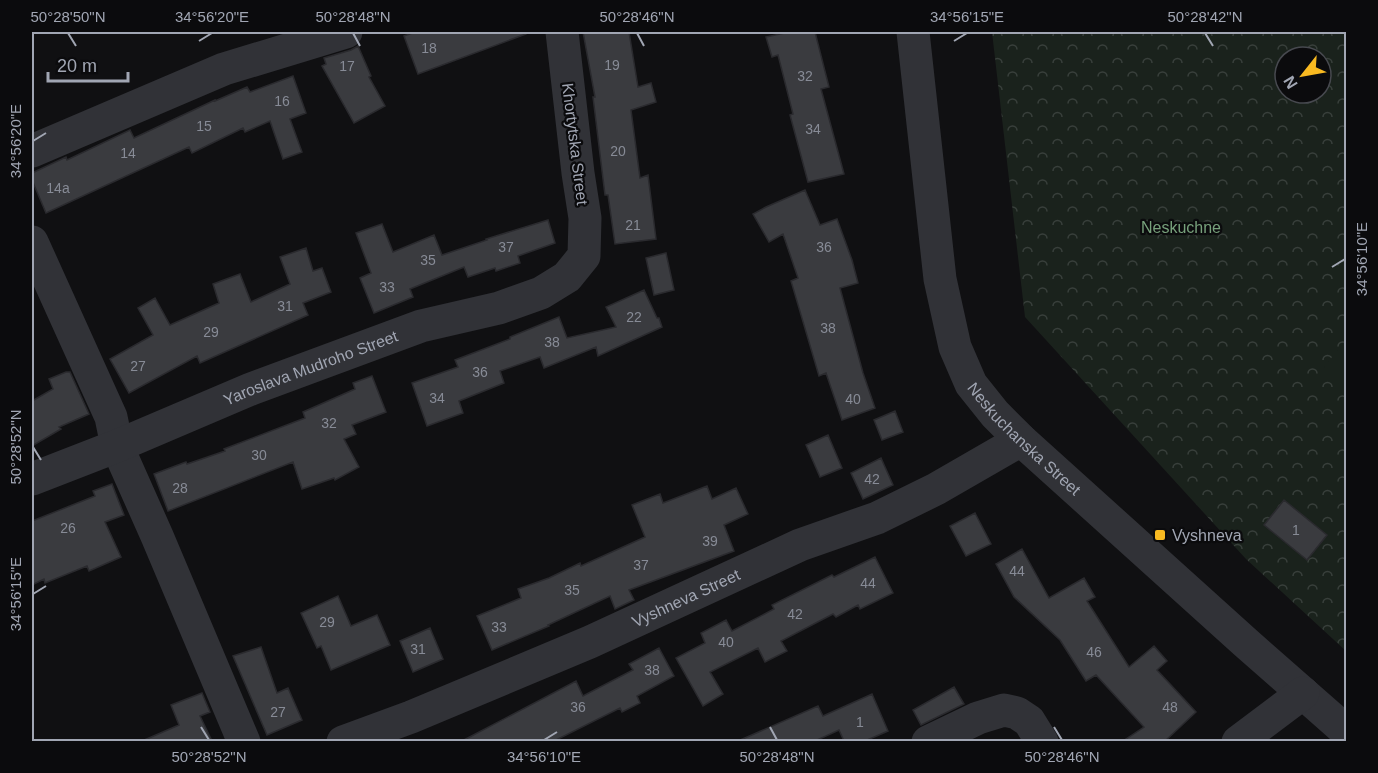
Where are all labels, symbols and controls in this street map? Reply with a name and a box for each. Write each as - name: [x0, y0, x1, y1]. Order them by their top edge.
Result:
- text: 50°28'50"N: [30, 8, 106, 25]
- text: 34°56'20"E: [175, 8, 249, 25]
- text: 50°28'48"N: [315, 8, 391, 25]
- text: 50°28'46"N: [599, 8, 675, 25]
- text: 34°56'15"E: [930, 8, 1004, 25]
- text: 50°28'42"N: [1167, 8, 1243, 25]
- house number: 18: [421, 40, 437, 56]
- scale bar: [48, 45, 128, 83]
- north arrow: [1273, 45, 1333, 105]
- text: 20 m: [57, 56, 97, 76]
- house number: 19: [604, 57, 620, 73]
- house number: 17: [339, 58, 355, 74]
- house number: 32: [797, 68, 813, 84]
- text: N: [1280, 73, 1301, 92]
- street label: Khortytska Street: [559, 82, 591, 206]
- house number: 16: [274, 93, 290, 109]
- text: 34°56'20"E: [7, 104, 24, 178]
- house number: 15: [196, 118, 212, 134]
- house number: 34: [805, 121, 821, 137]
- house number: 20: [610, 143, 626, 159]
- house number: 14: [120, 145, 136, 161]
- house number: 14а: [46, 180, 70, 196]
- house number: 21: [625, 217, 641, 233]
- park label: Neskuchne: [1141, 219, 1221, 236]
- text: 34°56'10"E: [1353, 222, 1370, 296]
- house number: 37: [498, 239, 514, 255]
- house number: 36: [816, 239, 832, 255]
- house number: 35: [420, 252, 436, 268]
- house number: 33: [379, 279, 395, 295]
- house number: 31: [277, 298, 293, 314]
- house number: 22: [626, 309, 642, 325]
- house number: 38: [820, 320, 836, 336]
- house number: 29: [203, 324, 219, 340]
- street label: Yaroslava Mudroho Street: [221, 327, 400, 408]
- house number: 38: [544, 334, 560, 350]
- house number: 27: [130, 358, 146, 374]
- house number: 36: [472, 364, 488, 380]
- street label: Neskuchanska Street: [965, 379, 1085, 499]
- house number: 34: [429, 390, 445, 406]
- house number: 40: [845, 391, 861, 407]
- text: 50°28'52"N: [7, 409, 24, 485]
- house number: 32: [321, 415, 337, 431]
- house number: 30: [251, 447, 267, 463]
- house number: 42: [864, 471, 880, 487]
- house number: 28: [172, 480, 188, 496]
- house number: 26: [60, 520, 76, 536]
- house number: 1: [1292, 522, 1300, 538]
- place label: Vyshneva: [1172, 527, 1242, 544]
- marker: Vyshneva: [1153, 528, 1167, 542]
- house number: 39: [702, 533, 718, 549]
- text: 34°56'15"E: [7, 557, 24, 631]
- house number: 37: [633, 557, 649, 573]
- house number: 44: [1009, 563, 1025, 579]
- street label: Vyshneva Street: [629, 565, 743, 630]
- house number: 44: [860, 575, 876, 591]
- house number: 35: [564, 582, 580, 598]
- house number: 42: [787, 606, 803, 622]
- house number: 29: [319, 614, 335, 630]
- house number: 33: [491, 619, 507, 635]
- house number: 40: [718, 634, 734, 650]
- house number: 31: [410, 641, 426, 657]
- house number: 46: [1086, 644, 1102, 660]
- house number: 38: [644, 662, 660, 678]
- house number: 36: [570, 699, 586, 715]
- house number: 48: [1162, 699, 1178, 715]
- house number: 27: [270, 704, 286, 720]
- house number: 1: [856, 714, 864, 730]
- text: 50°28'52"N: [171, 748, 247, 765]
- text: 34°56'10"E: [507, 748, 581, 765]
- text: 50°28'48"N: [739, 748, 815, 765]
- text: 50°28'46"N: [1024, 748, 1100, 765]

